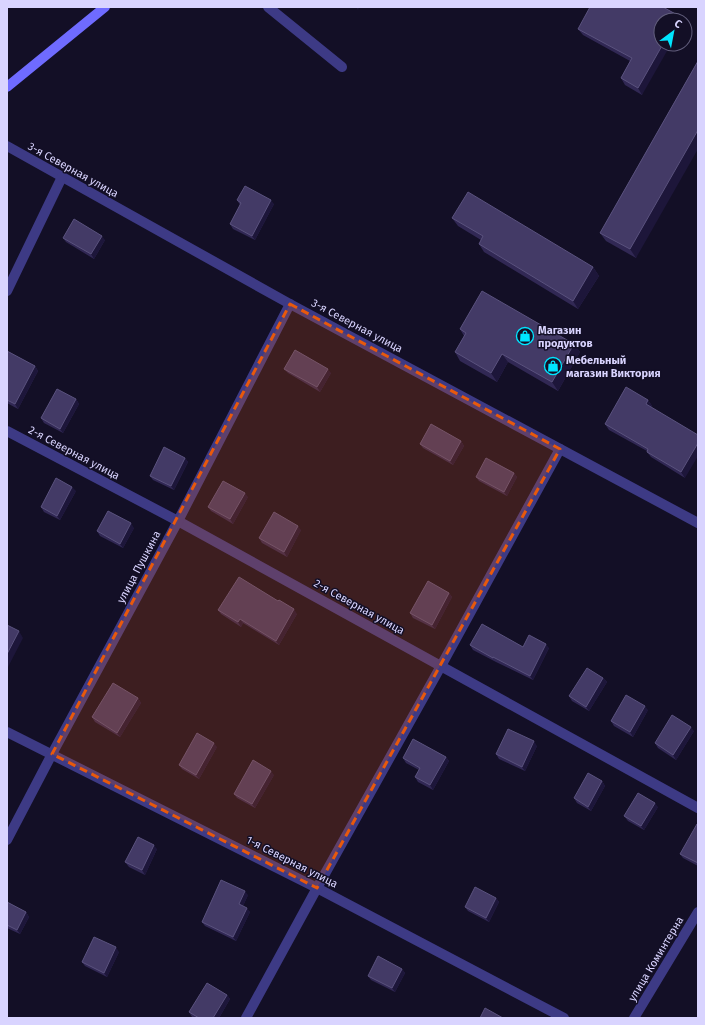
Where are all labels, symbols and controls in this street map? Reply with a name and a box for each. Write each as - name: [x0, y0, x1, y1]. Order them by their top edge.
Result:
- north arrow: [653, 12, 693, 52]
- text: С: [672, 17, 685, 31]
- street label: 3-я Северная улица: [25, 140, 121, 200]
- street label: 3-я Северная улица: [309, 296, 405, 356]
- place label: Магазин продуктов: [538, 324, 593, 350]
- shop icon: Магазин продуктов: [515, 326, 535, 346]
- place label: Мебельный магазин Виктория: [566, 354, 661, 380]
- shop icon: Мебельный магазин Виктория: [543, 356, 563, 376]
- street label: 2-я Северная улица: [26, 423, 122, 483]
- street label: улица Пушкина: [114, 529, 164, 605]
- street label: 2-я Северная улица: [311, 577, 407, 637]
- street label: 1-я Северная улица: [244, 833, 340, 891]
- street label: улица Коминтерна: [626, 914, 686, 1004]

